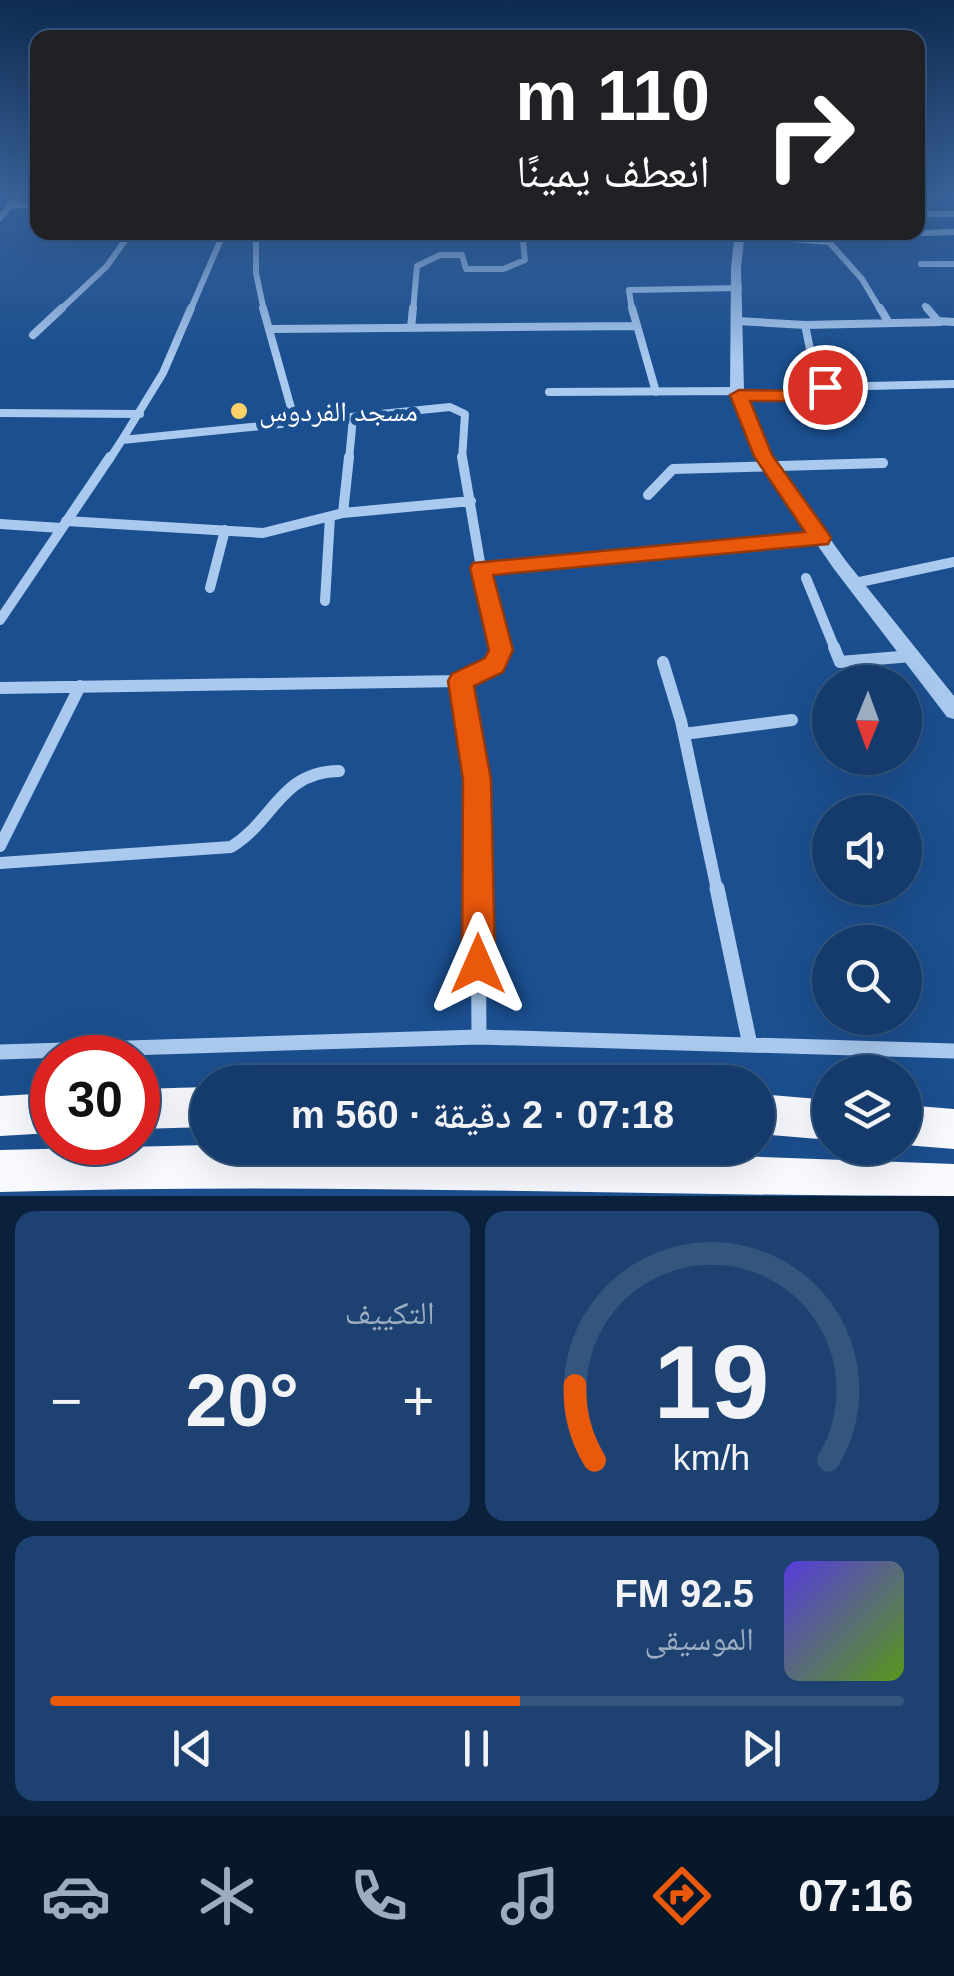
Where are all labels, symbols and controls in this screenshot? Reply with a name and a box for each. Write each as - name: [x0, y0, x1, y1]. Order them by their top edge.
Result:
- text: 110 m: [515, 57, 710, 135]
- icon: right: [745, 70, 875, 200]
- text: انعطف يمينًا: [516, 146, 710, 197]
- pin: [783, 345, 868, 430]
- icon: arrive: [798, 360, 853, 415]
- place label: مسجد الفردوس: [259, 396, 418, 429]
- marker: مسجد الفردوس: [228, 400, 250, 422]
- north arrow: [812, 665, 922, 775]
- map controls: [812, 665, 922, 1165]
- button: sound: [812, 795, 922, 905]
- position arrow: [426, 912, 530, 1016]
- button: search: [812, 925, 922, 1035]
- speed limit sign: 30: [30, 1035, 160, 1165]
- button: layers: [812, 1055, 922, 1165]
- text: 07:18 · 2 دقيقة · 560 m: [291, 1094, 674, 1136]
- text: التكييف: [345, 1295, 435, 1331]
- text: 19: [654, 1324, 770, 1440]
- text: 20°: [186, 1358, 299, 1442]
- text: −: [50, 1370, 82, 1432]
- text: +: [402, 1370, 434, 1432]
- text: km/h: [673, 1438, 750, 1478]
- text: 92.5 FM: [615, 1573, 754, 1615]
- text: الموسيقى: [644, 1621, 754, 1657]
- icon: previous: [165, 1721, 220, 1776]
- icon: pause: [449, 1721, 504, 1776]
- icon: next: [734, 1721, 789, 1776]
- icon: car: [41, 1861, 111, 1931]
- icon: climate: [192, 1861, 262, 1931]
- icon: phone: [344, 1861, 414, 1931]
- icon: music: [495, 1861, 565, 1931]
- icon: directions: [647, 1861, 717, 1931]
- text: 07:16: [798, 1870, 913, 1921]

